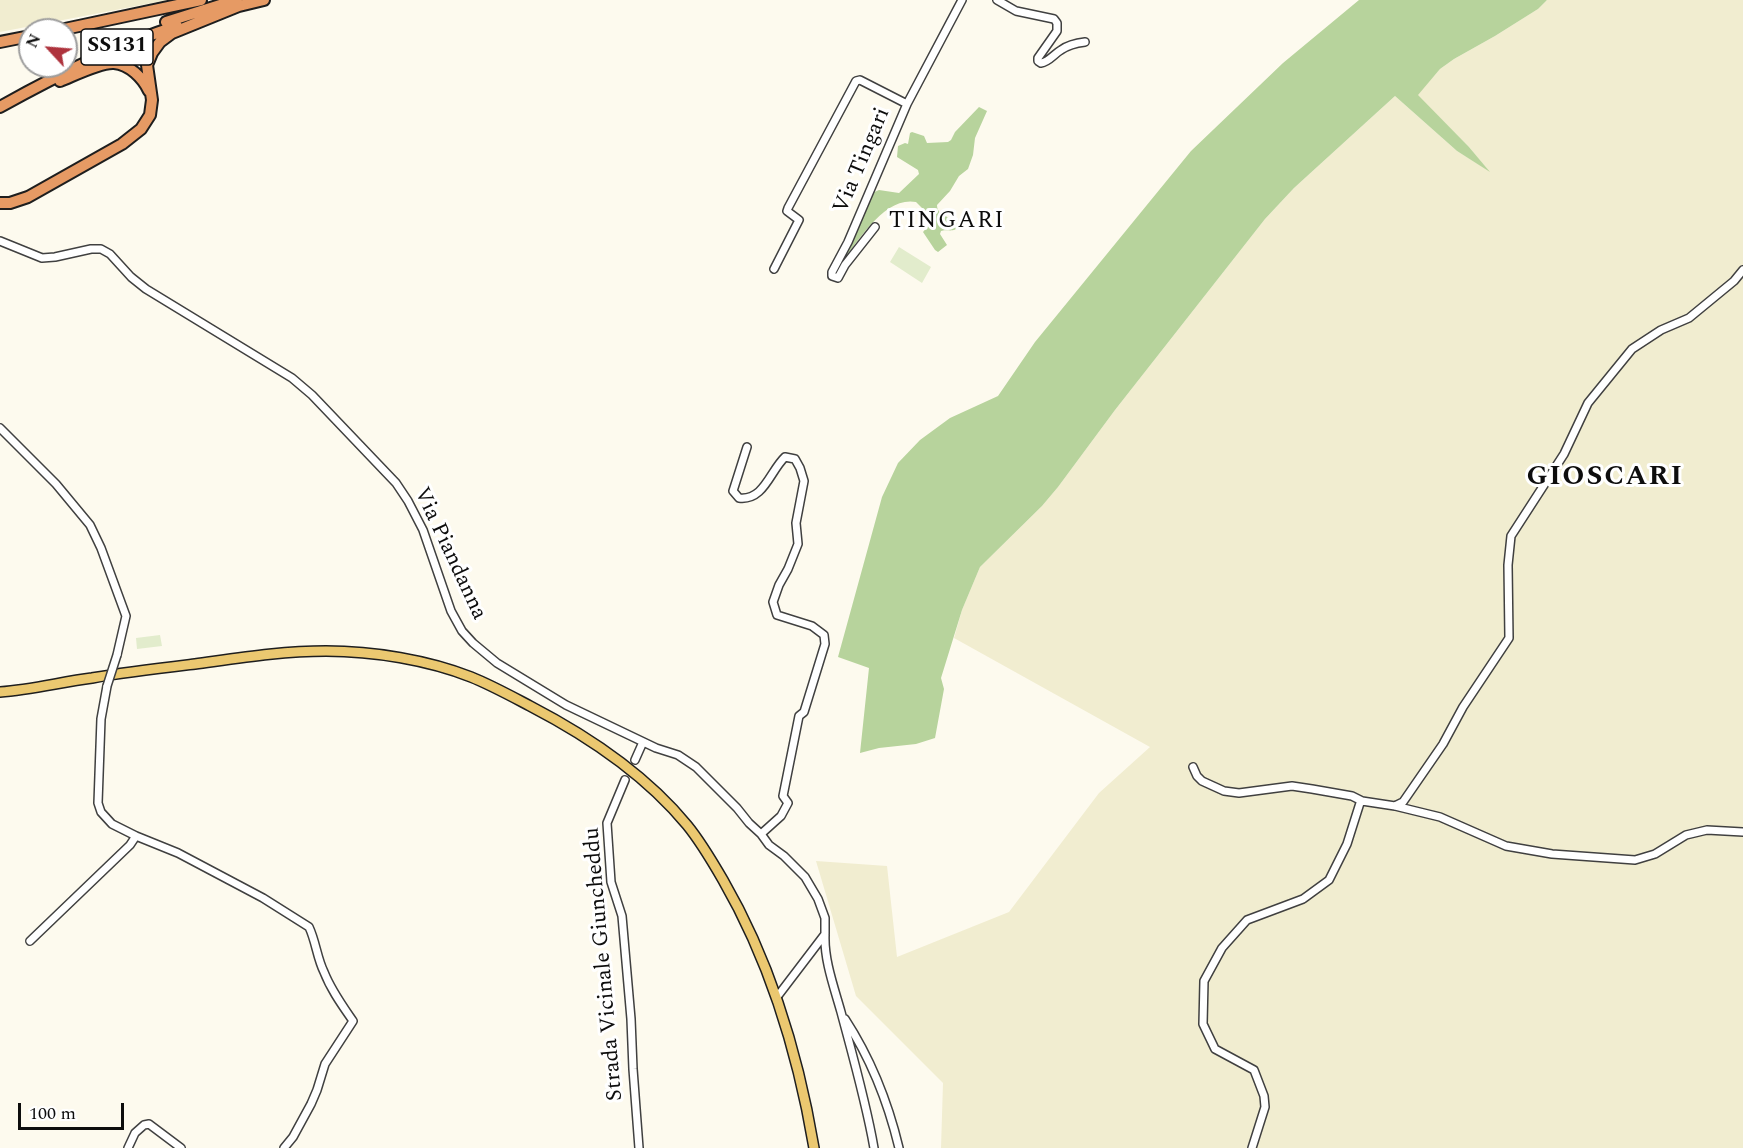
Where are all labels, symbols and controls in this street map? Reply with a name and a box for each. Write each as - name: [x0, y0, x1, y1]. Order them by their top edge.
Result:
- north arrow: [18, 18, 78, 78]
- road number: SS131: [81, 29, 153, 65]
- text: N: [20, 30, 47, 52]
- street label: Via Tingari: [829, 104, 897, 218]
- district label: TINGARI: [889, 208, 1005, 236]
- district label: GIOSCARI: [1527, 462, 1683, 496]
- street label: Via Piandanna: [407, 484, 491, 624]
- street label: Strada Vicinale Giuncheddu: [580, 826, 630, 1102]
- scale bar: [21, 1091, 128, 1129]
- text: 100 m: [29, 1100, 76, 1127]

